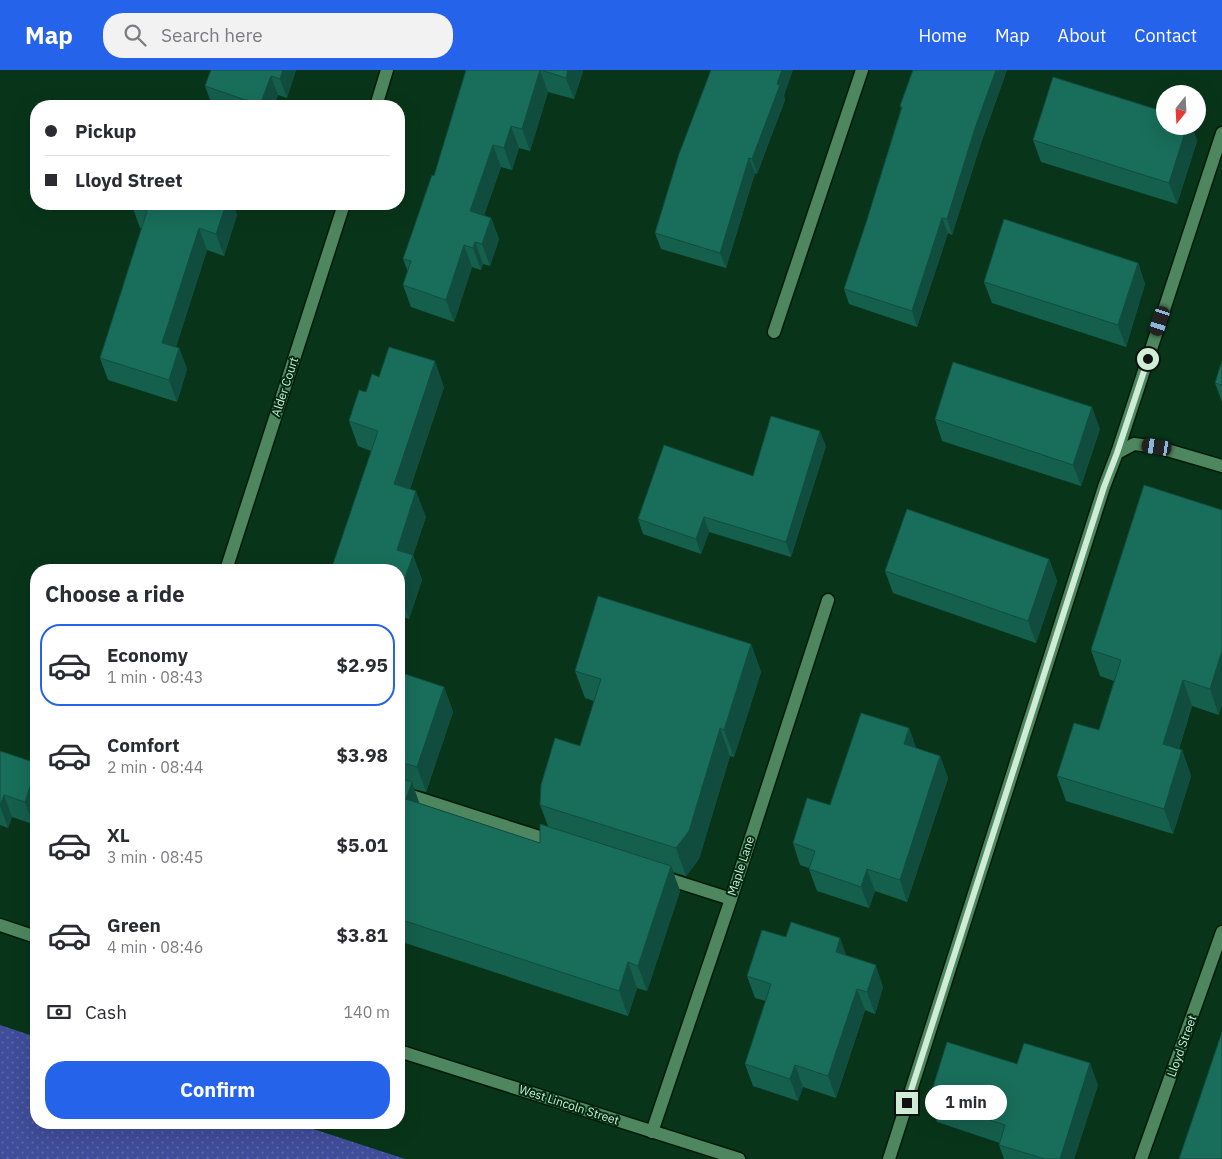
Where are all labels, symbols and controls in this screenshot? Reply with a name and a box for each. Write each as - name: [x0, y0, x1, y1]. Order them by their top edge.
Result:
- search box: [103, 13, 453, 58]
- text: Map: [25, 19, 73, 51]
- icon: search: [121, 21, 149, 49]
- text: Search here: [161, 23, 263, 47]
- text: Home: [919, 24, 967, 47]
- text: Map: [995, 24, 1030, 47]
- text: About: [1058, 24, 1106, 47]
- text: Contact: [1134, 24, 1197, 47]
- north arrow: [1156, 85, 1206, 135]
- map controls: [1156, 85, 1206, 135]
- text: Pickup: [75, 119, 136, 143]
- text: Lloyd Street: [75, 168, 183, 192]
- car: [1148, 304, 1171, 338]
- route start: [1137, 348, 1159, 370]
- street label: Alder Court: [268, 355, 301, 418]
- car: [1141, 437, 1172, 457]
- text: Choose a ride: [45, 579, 185, 608]
- icon: car: [47, 643, 92, 688]
- text: Economy: [107, 643, 188, 667]
- text: $2.95: [336, 653, 388, 677]
- text: 1 min · 08:43: [107, 667, 203, 687]
- icon: car: [47, 733, 92, 778]
- text: Comfort: [107, 733, 180, 757]
- text: $3.98: [336, 743, 388, 767]
- text: 2 min · 08:44: [107, 757, 203, 777]
- icon: car: [47, 823, 92, 868]
- text: XL: [107, 823, 130, 847]
- text: $5.01: [336, 833, 388, 857]
- street label: Maple Lane: [724, 834, 757, 897]
- text: 3 min · 08:45: [107, 847, 203, 867]
- icon: car: [47, 913, 92, 958]
- text: Green: [107, 913, 161, 937]
- text: $3.81: [336, 923, 388, 947]
- text: 4 min · 08:46: [107, 937, 203, 957]
- icon: cash: [45, 998, 73, 1026]
- text: Cash: [85, 1000, 127, 1024]
- text: 140 m: [343, 1002, 390, 1022]
- street label: Lloyd Street: [1163, 1013, 1200, 1079]
- button: Confirm: [45, 1061, 390, 1119]
- street label: West Lincoln Street: [517, 1081, 621, 1128]
- callout: 1 min: [924, 1086, 1007, 1120]
- route end: [896, 1092, 918, 1114]
- text: 1 min: [945, 1092, 987, 1112]

